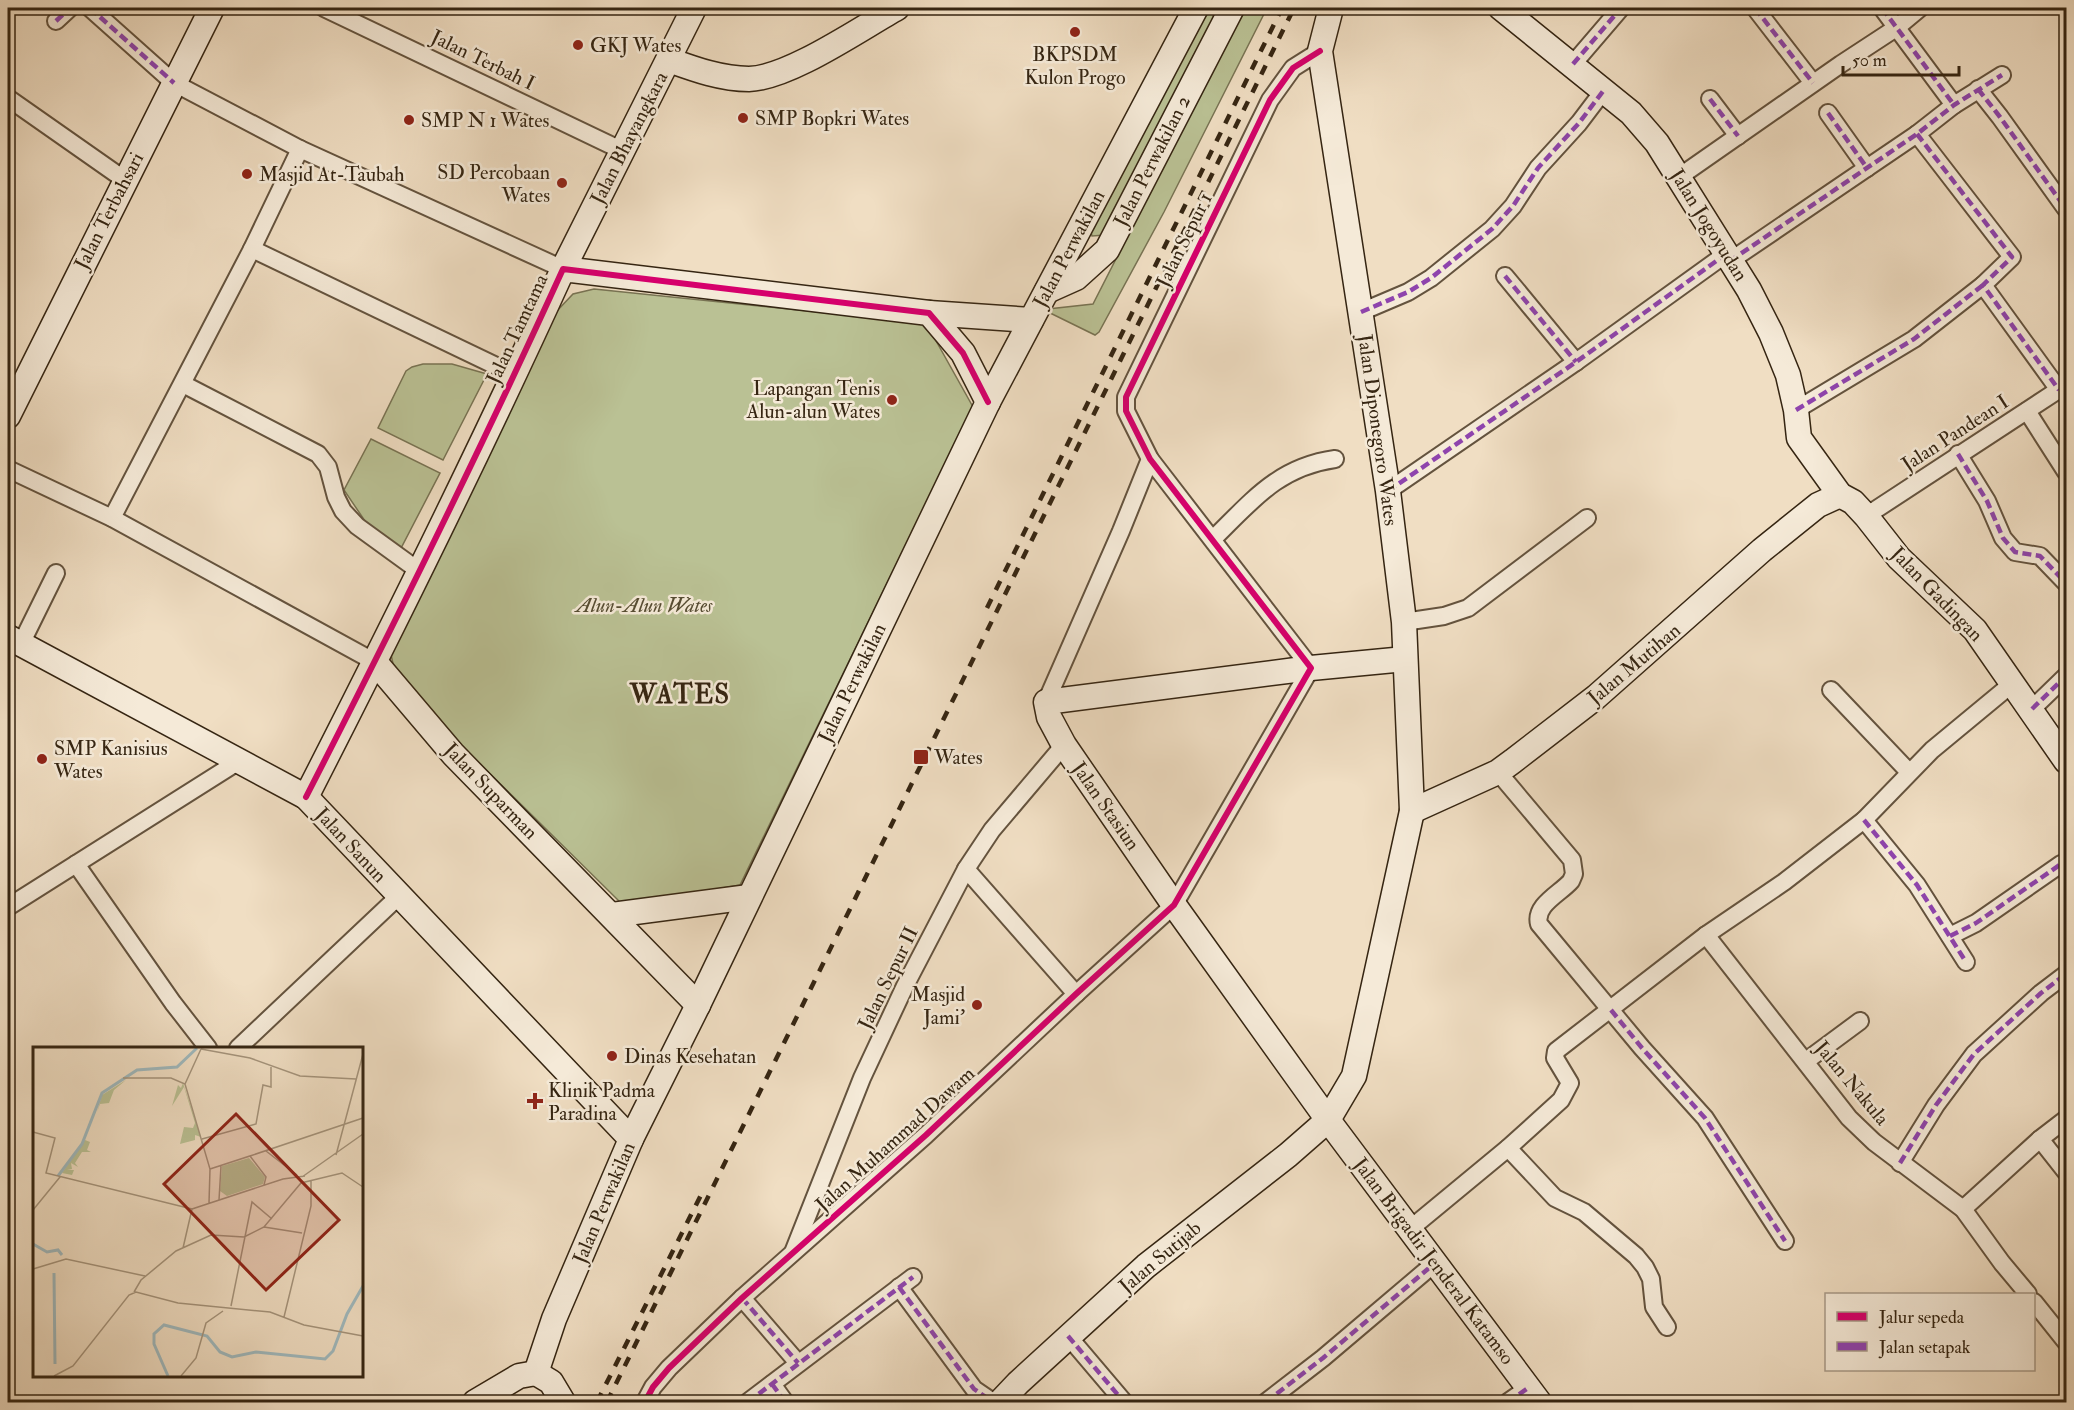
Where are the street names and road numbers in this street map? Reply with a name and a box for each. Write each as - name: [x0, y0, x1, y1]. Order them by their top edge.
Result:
- street label: Jalan Terbah I: [426, 24, 539, 96]
- street label: Jalan Bhayangkara: [584, 67, 674, 209]
- street label: Jalan Perwakilan 2: [1108, 91, 1196, 232]
- street label: Jalan Terbahsari: [68, 148, 149, 275]
- street label: Jalan Jogoyudan: [1664, 163, 1754, 286]
- street label: Jalan Perwakilan: [1027, 186, 1111, 313]
- street label: Jalan Sepur 1: [1150, 188, 1219, 293]
- street label: Jalan Tamtama: [480, 269, 554, 389]
- street label: Jalan Diponegoro Wates: [1351, 332, 1404, 528]
- street label: Jalan Pandean I: [1896, 389, 2013, 477]
- street label: Jalan Gadingan: [1885, 540, 1989, 647]
- street label: Jalan Mutihan: [1582, 618, 1686, 711]
- street label: Jalan Perwakilan: [812, 619, 892, 748]
- street label: Jalan Suparman: [437, 737, 543, 845]
- street label: Jalan Stasiun: [1066, 756, 1146, 855]
- street label: Jalan Sanun: [309, 801, 392, 888]
- street label: Jalan Sepur II: [852, 922, 925, 1035]
- street label: Jalan Nakula: [1809, 1035, 1895, 1131]
- street label: Jalan Muhammad Dawam: [810, 1061, 980, 1218]
- street label: Jalan Perwakilan: [567, 1138, 641, 1269]
- street label: Jalan Brigadir Jenderal Katamso: [1347, 1152, 1520, 1370]
- street label: Jalan Sutijab: [1113, 1215, 1206, 1299]

